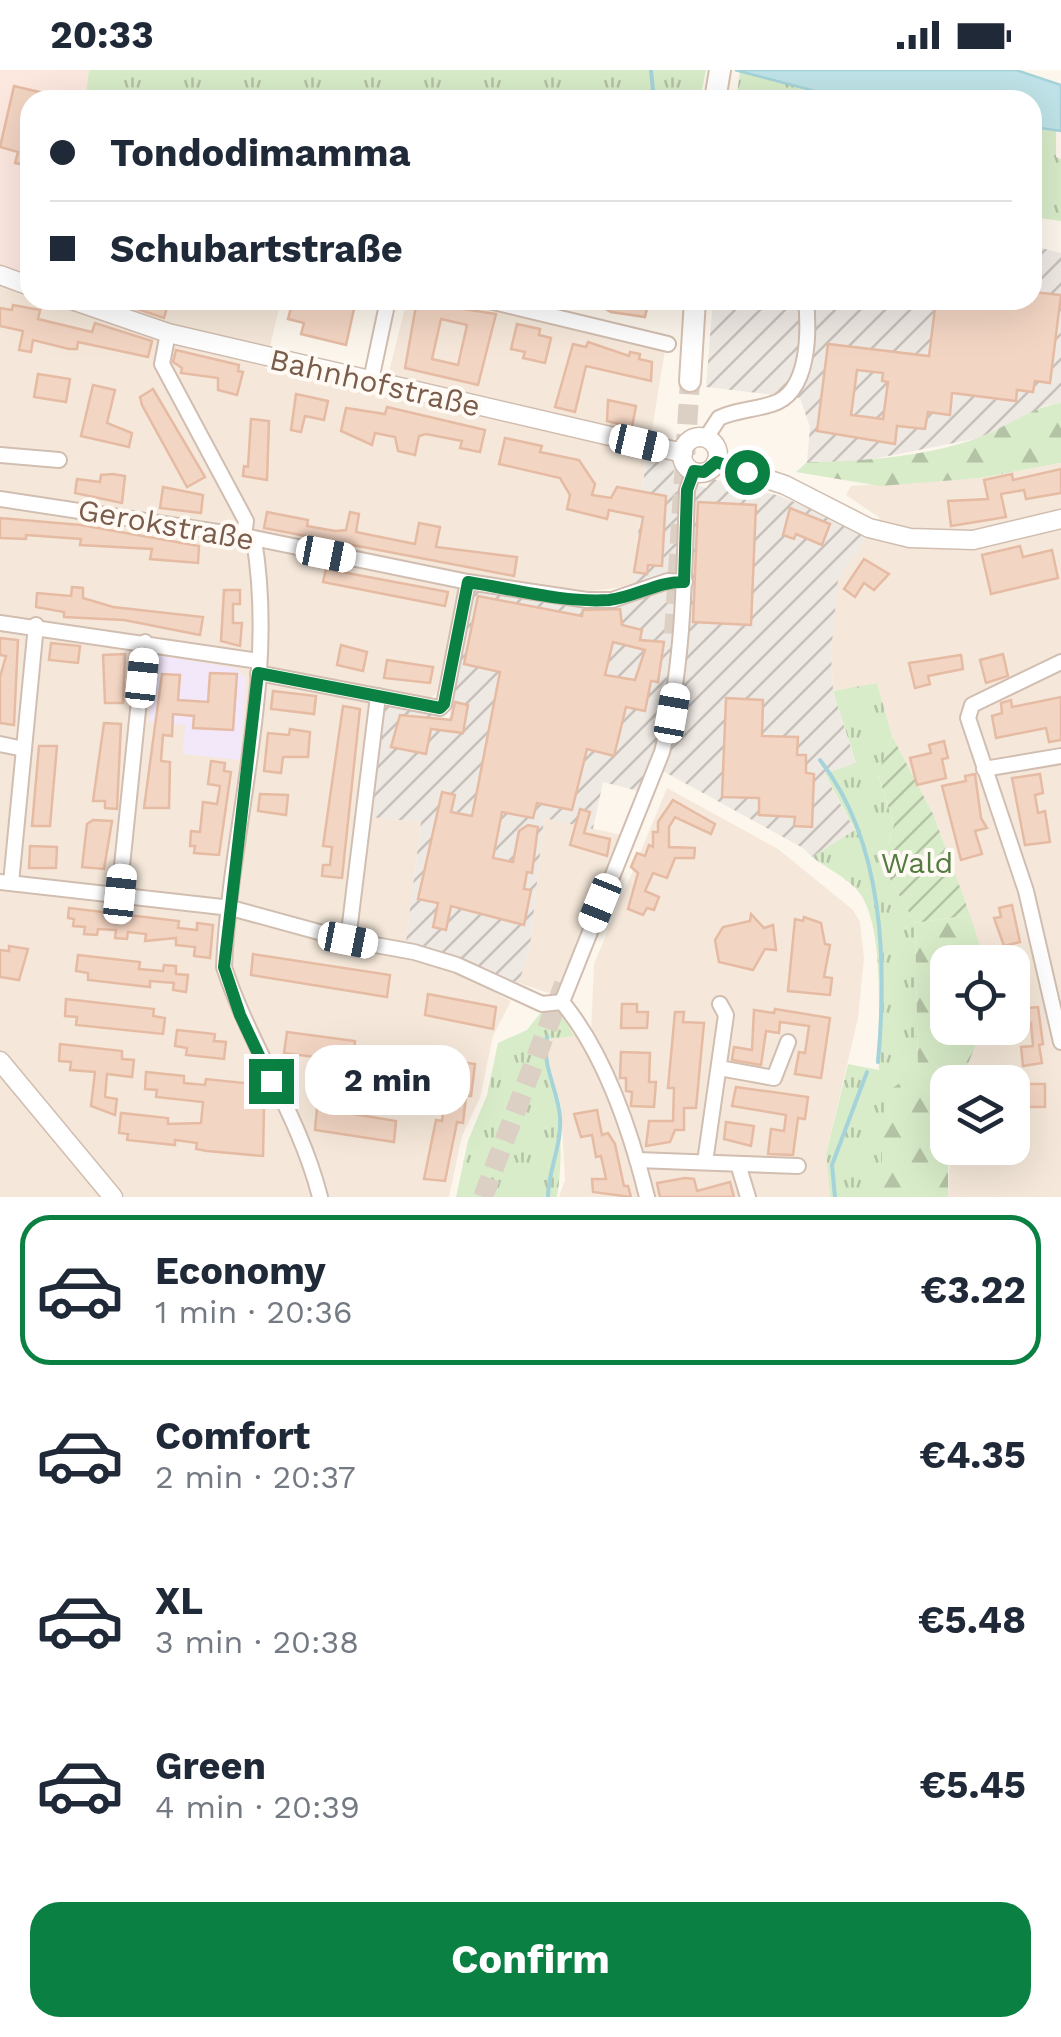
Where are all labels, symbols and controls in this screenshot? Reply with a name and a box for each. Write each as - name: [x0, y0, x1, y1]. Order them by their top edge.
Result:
- text: 20:33: [50, 13, 154, 57]
- text: Tondodimamma: [110, 131, 410, 175]
- text: Schubartstraße: [110, 227, 403, 271]
- street label: Bahnhofstraße: [267, 341, 484, 424]
- car: [606, 422, 672, 464]
- route start: [725, 450, 770, 495]
- street label: Gerokstraße: [75, 492, 257, 557]
- car: [294, 534, 358, 574]
- car: [124, 647, 160, 709]
- car: [652, 681, 692, 745]
- park label: Wald: [881, 845, 953, 880]
- car: [102, 863, 138, 925]
- car: [575, 870, 625, 936]
- car: [316, 920, 380, 960]
- map controls: [930, 945, 1030, 1165]
- button: locate: [930, 945, 1030, 1045]
- callout: 2 min: [306, 1046, 471, 1116]
- route end: [249, 1059, 294, 1104]
- text: 2 min: [344, 1061, 431, 1099]
- button: layers: [930, 1065, 1030, 1165]
- icon: car: [35, 1245, 125, 1335]
- text: Economy: [155, 1249, 326, 1293]
- text: €3.22: [920, 1268, 1026, 1312]
- text: 1 min · 20:36: [155, 1293, 352, 1331]
- icon: car: [35, 1410, 125, 1500]
- text: Comfort: [155, 1414, 310, 1458]
- text: €4.35: [919, 1433, 1026, 1477]
- text: 2 min · 20:37: [155, 1458, 356, 1496]
- icon: car: [35, 1575, 125, 1665]
- text: XL: [155, 1579, 203, 1623]
- text: €5.48: [918, 1598, 1026, 1642]
- text: 3 min · 20:38: [155, 1623, 359, 1661]
- icon: car: [35, 1740, 125, 1830]
- text: Green: [155, 1744, 266, 1788]
- text: €5.45: [920, 1763, 1026, 1807]
- text: 4 min · 20:39: [155, 1788, 360, 1826]
- button: Confirm: [30, 1902, 1031, 2017]

